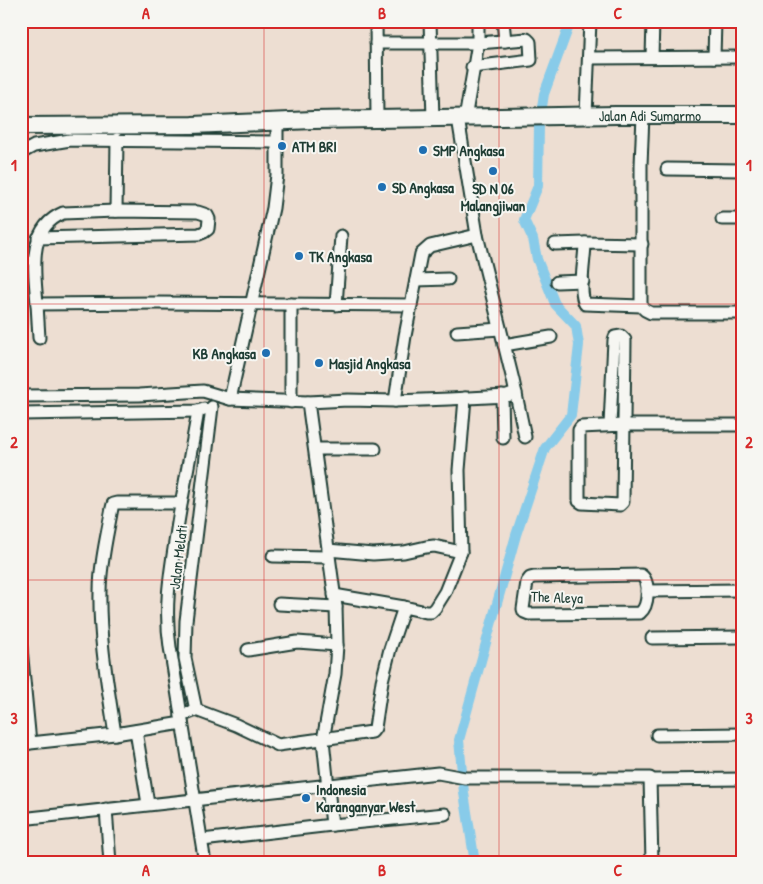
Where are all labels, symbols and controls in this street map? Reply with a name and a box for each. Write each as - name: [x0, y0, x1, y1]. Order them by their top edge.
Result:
- text: A: [142, 2, 150, 24]
- text: B: [378, 2, 386, 24]
- text: C: [614, 2, 623, 24]
- street label: Jalan Adi Sumarmo: [598, 105, 701, 126]
- place label: ATM BRI: [292, 136, 337, 157]
- marker: ATM BRI: [276, 140, 288, 152]
- place label: SMP Angkasa: [433, 140, 504, 162]
- marker: SMP Angkasa: [417, 144, 429, 156]
- text: 1: [11, 154, 17, 176]
- text: 1: [746, 154, 752, 176]
- marker: SD N 06 Malangjiwan: [487, 165, 499, 177]
- place label: SD Angkasa: [392, 177, 454, 199]
- place label: SD N 06 Malangjiwan: [461, 178, 526, 217]
- marker: SD Angkasa: [376, 181, 388, 193]
- place label: TK Angkasa: [308, 246, 372, 268]
- marker: TK Angkasa: [293, 250, 305, 262]
- place label: KB Angkasa: [193, 343, 256, 365]
- marker: KB Angkasa: [260, 347, 272, 359]
- place label: Masjid Angkasa: [329, 353, 410, 375]
- marker: Masjid Angkasa: [313, 357, 325, 369]
- text: 2: [10, 431, 18, 453]
- text: 2: [745, 431, 753, 453]
- street label: Jalan Melati: [164, 524, 192, 590]
- street label: The Aleya: [531, 586, 584, 608]
- text: 3: [10, 707, 18, 729]
- text: 3: [745, 707, 753, 729]
- place label: Indonesia Karanganyar West: [316, 779, 416, 818]
- marker: Indonesia Karanganyar West: [300, 792, 312, 804]
- text: A: [142, 859, 150, 881]
- text: B: [378, 859, 386, 881]
- text: C: [614, 859, 623, 881]

